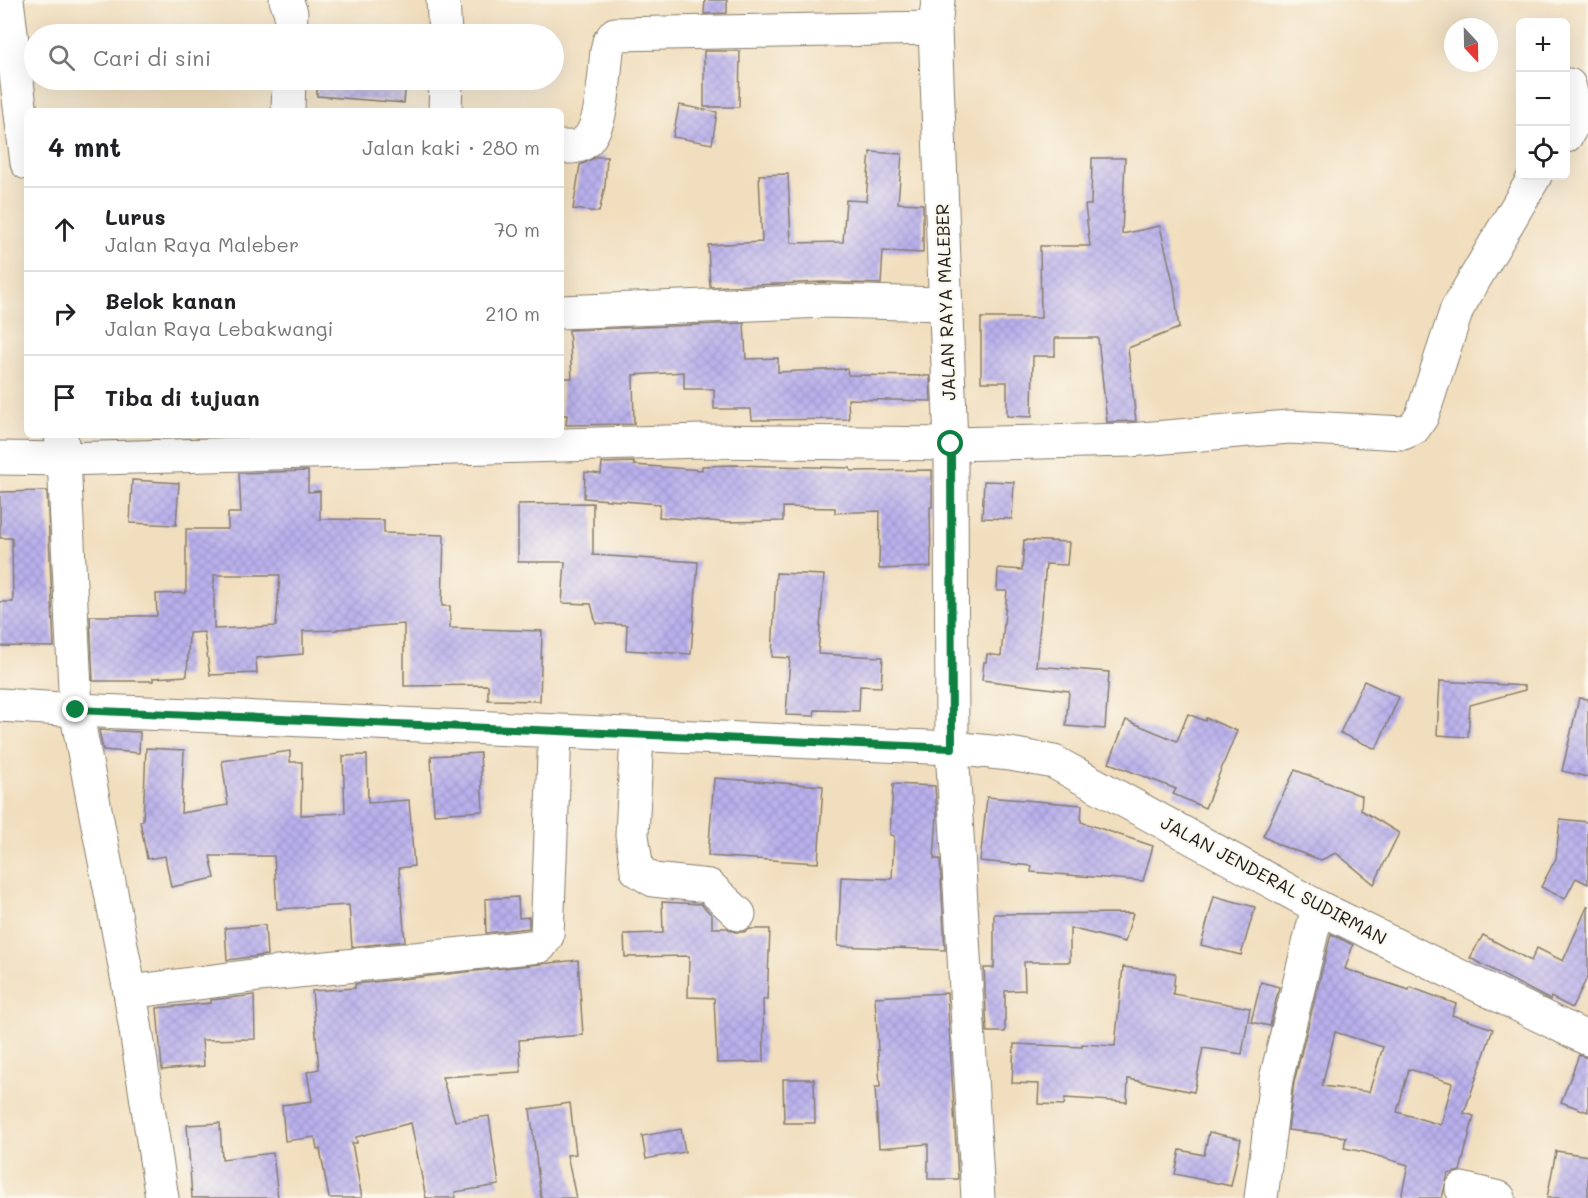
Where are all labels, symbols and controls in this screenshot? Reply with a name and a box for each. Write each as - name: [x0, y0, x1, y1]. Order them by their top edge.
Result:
- north arrow: [1444, 18, 1498, 72]
- map controls: [1516, 18, 1570, 180]
- button: +: [1516, 18, 1570, 72]
- search box: [24, 24, 564, 90]
- icon: search: [45, 41, 78, 74]
- text: Cari di sini: [93, 43, 211, 72]
- button: −: [1516, 72, 1570, 126]
- button: locate: [1516, 126, 1570, 180]
- text: 4 mnt: [48, 130, 121, 164]
- text: Jalan kaki · 280 m: [362, 134, 540, 160]
- text: Lurus: [105, 202, 166, 231]
- street label: JALAN RAYA MALEBER: [930, 203, 960, 401]
- icon: ahead: [48, 213, 81, 246]
- text: 70 m: [494, 216, 540, 242]
- text: Jalan Raya Maleber: [105, 231, 299, 257]
- text: Belok kanan: [105, 286, 236, 315]
- icon: right: [48, 297, 81, 330]
- text: 210 m: [485, 300, 540, 326]
- text: Jalan Raya Lebakwangi: [105, 315, 333, 341]
- icon: arrive: [48, 381, 81, 414]
- text: Tiba di tujuan: [105, 383, 260, 412]
- route start: [937, 430, 963, 456]
- route end: [62, 696, 88, 722]
- street label: JALAN JENDERAL SUDIRMAN: [1157, 810, 1391, 950]

